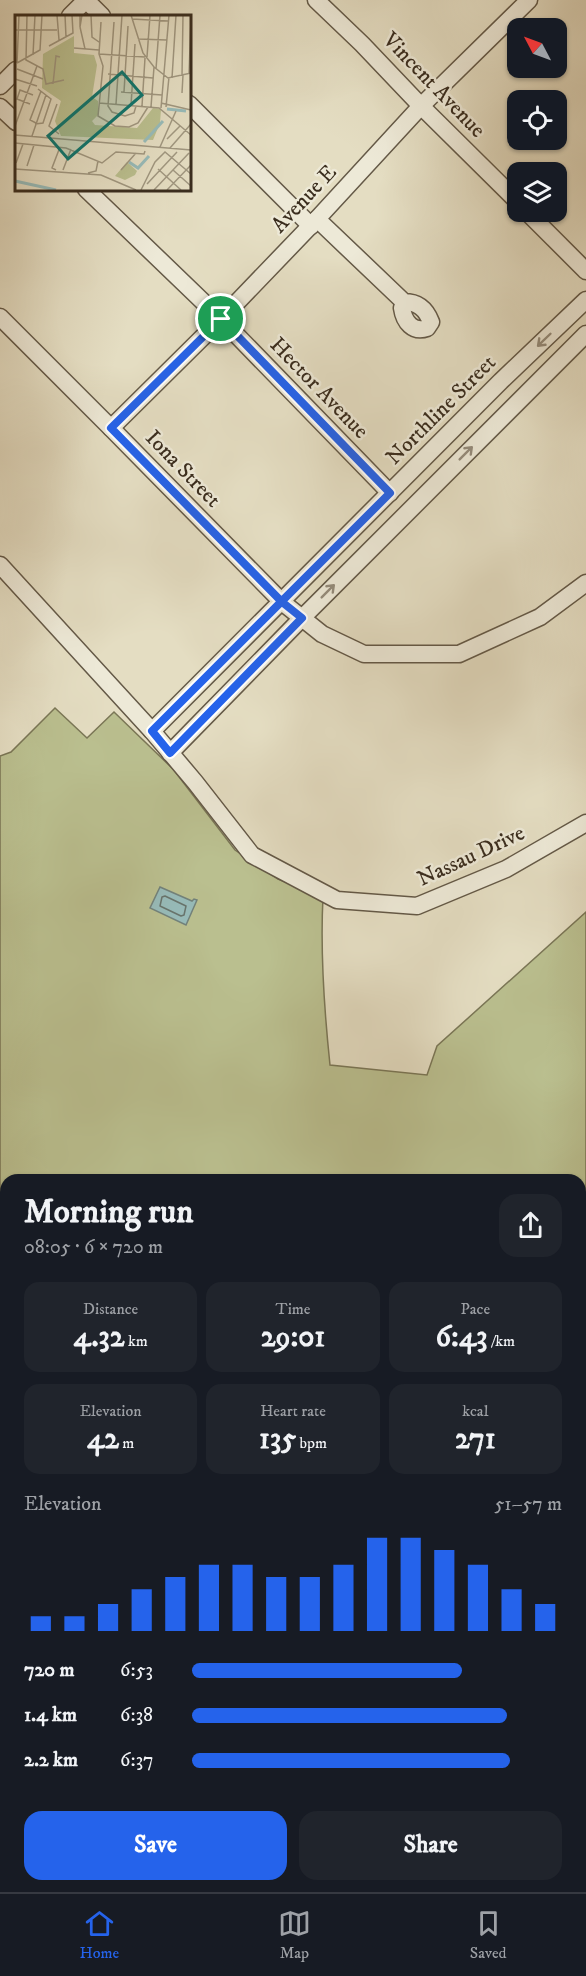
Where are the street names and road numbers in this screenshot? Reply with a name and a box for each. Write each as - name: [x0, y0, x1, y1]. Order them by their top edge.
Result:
- street label: Vincent Avenue: [376, 26, 491, 143]
- street label: Avenue E: [266, 159, 342, 239]
- street label: Hector Avenue: [264, 332, 374, 444]
- street label: Northline Street: [380, 349, 502, 471]
- street label: Iona Street: [140, 425, 226, 513]
- street label: Nassau Drive: [413, 819, 529, 893]

